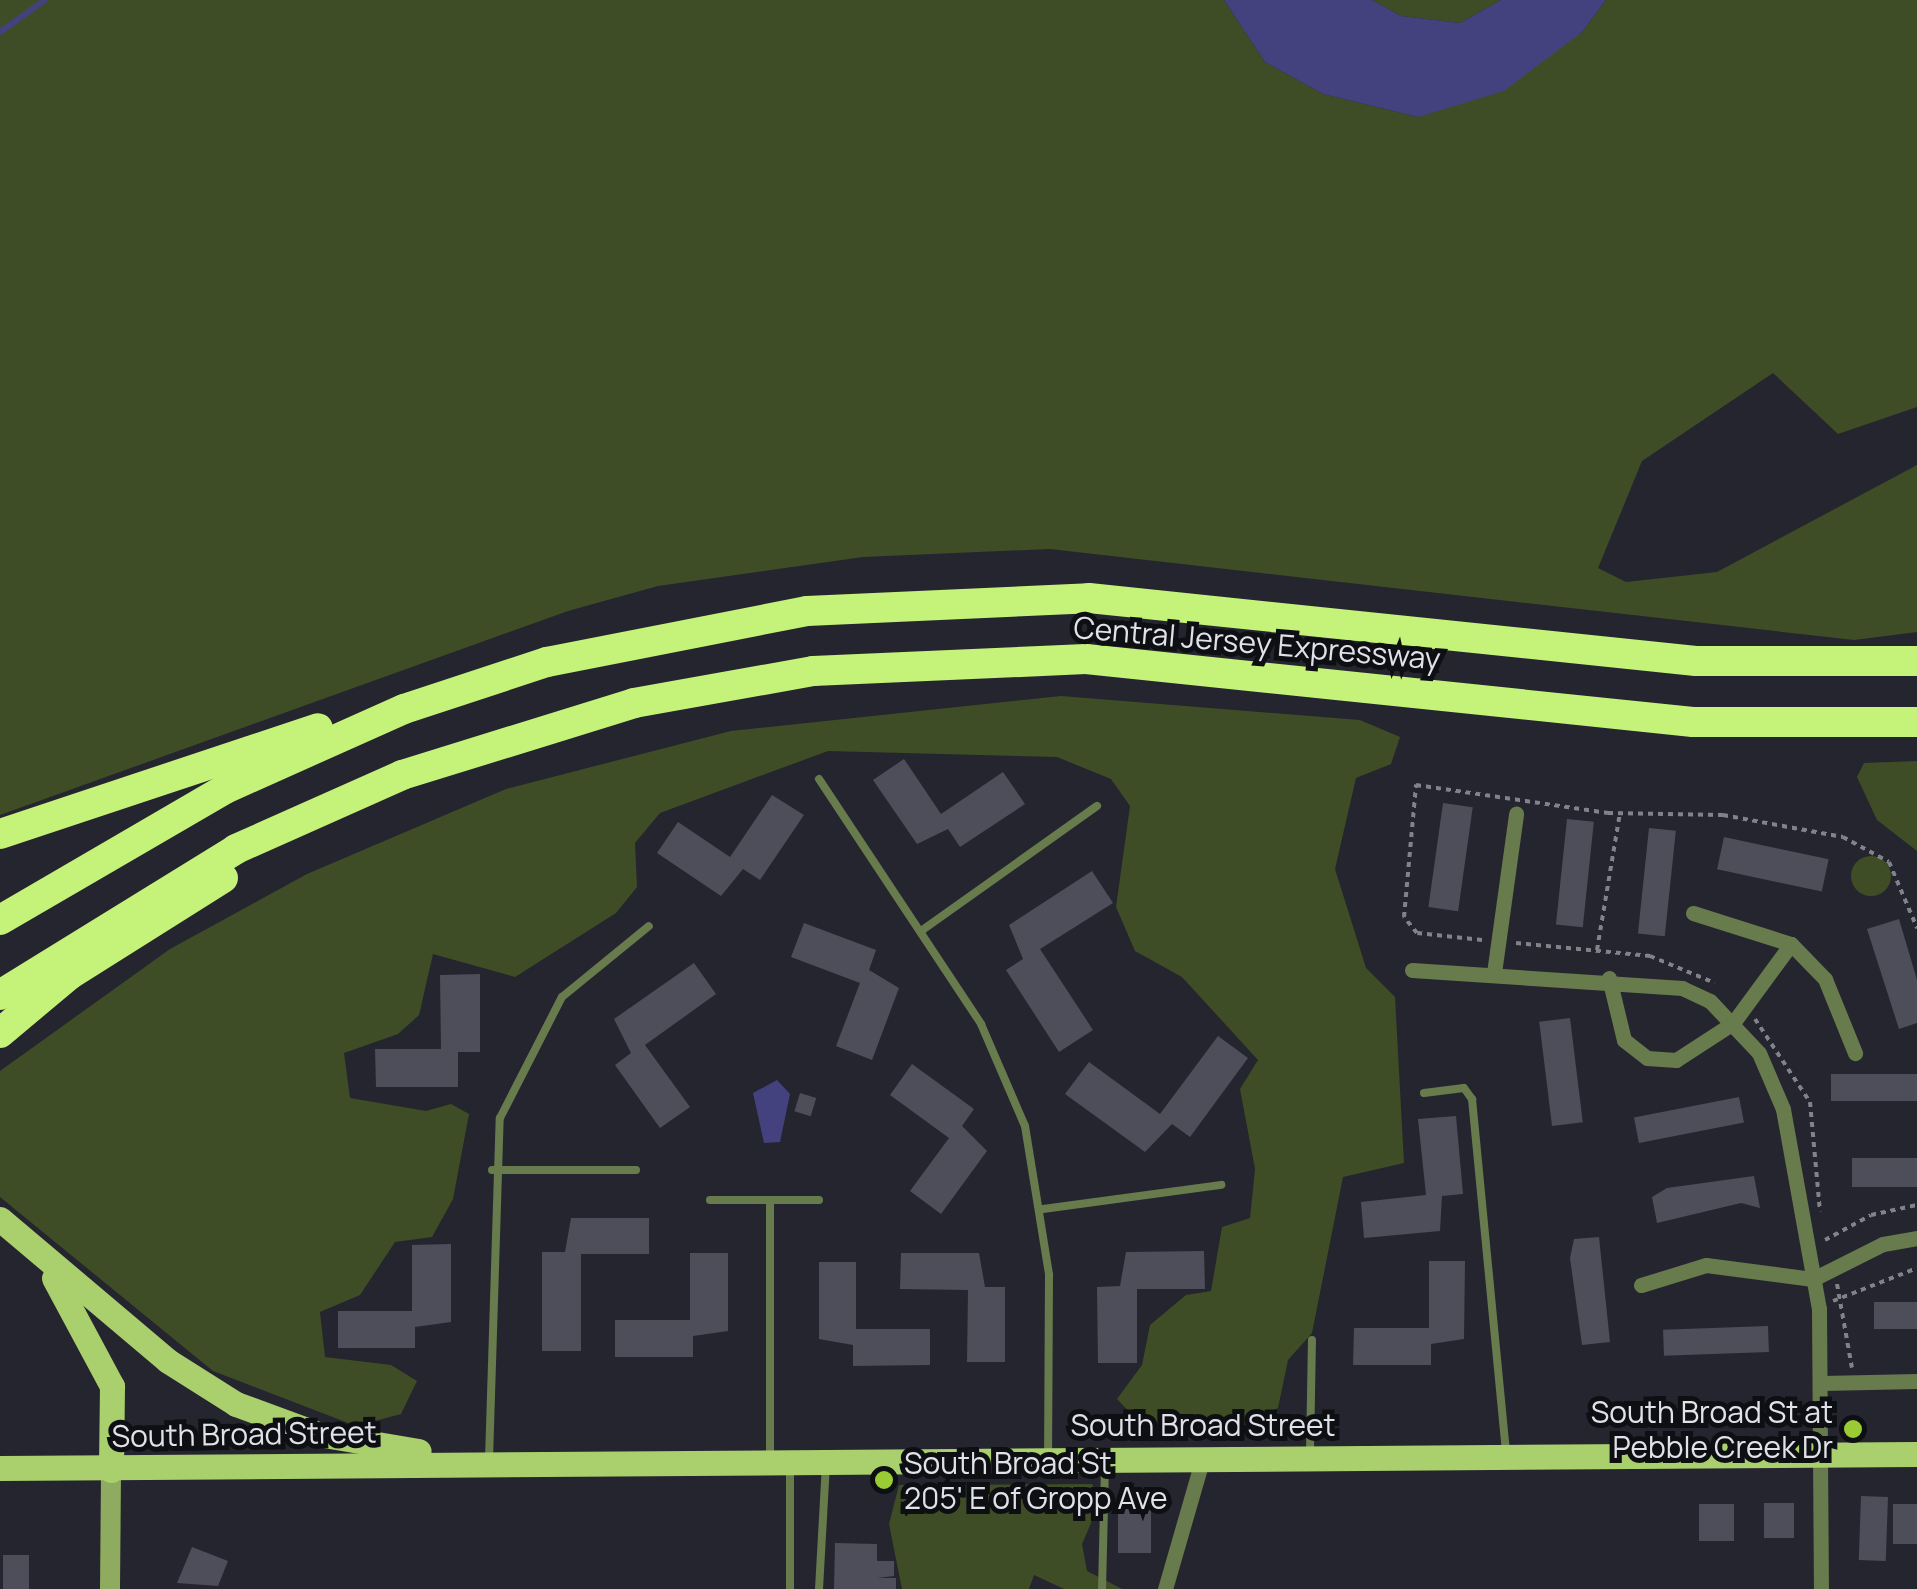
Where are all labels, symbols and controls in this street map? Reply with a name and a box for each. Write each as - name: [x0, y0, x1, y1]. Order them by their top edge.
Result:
- street label: Central Jersey Expressway: [1072, 609, 1442, 677]
- place label: South Broad St at Pebble Creek Dr: [1591, 1394, 1833, 1464]
- street label: South Broad Street: [1070, 1407, 1336, 1443]
- street label: South Broad Street: [111, 1414, 377, 1454]
- marker: South Broad St at Pebble Creek Dr: [1842, 1418, 1864, 1440]
- place label: South Broad St 205' E of Gropp Ave: [904, 1445, 1168, 1516]
- marker: South Broad St 205' E of Gropp Ave: [873, 1469, 895, 1491]

